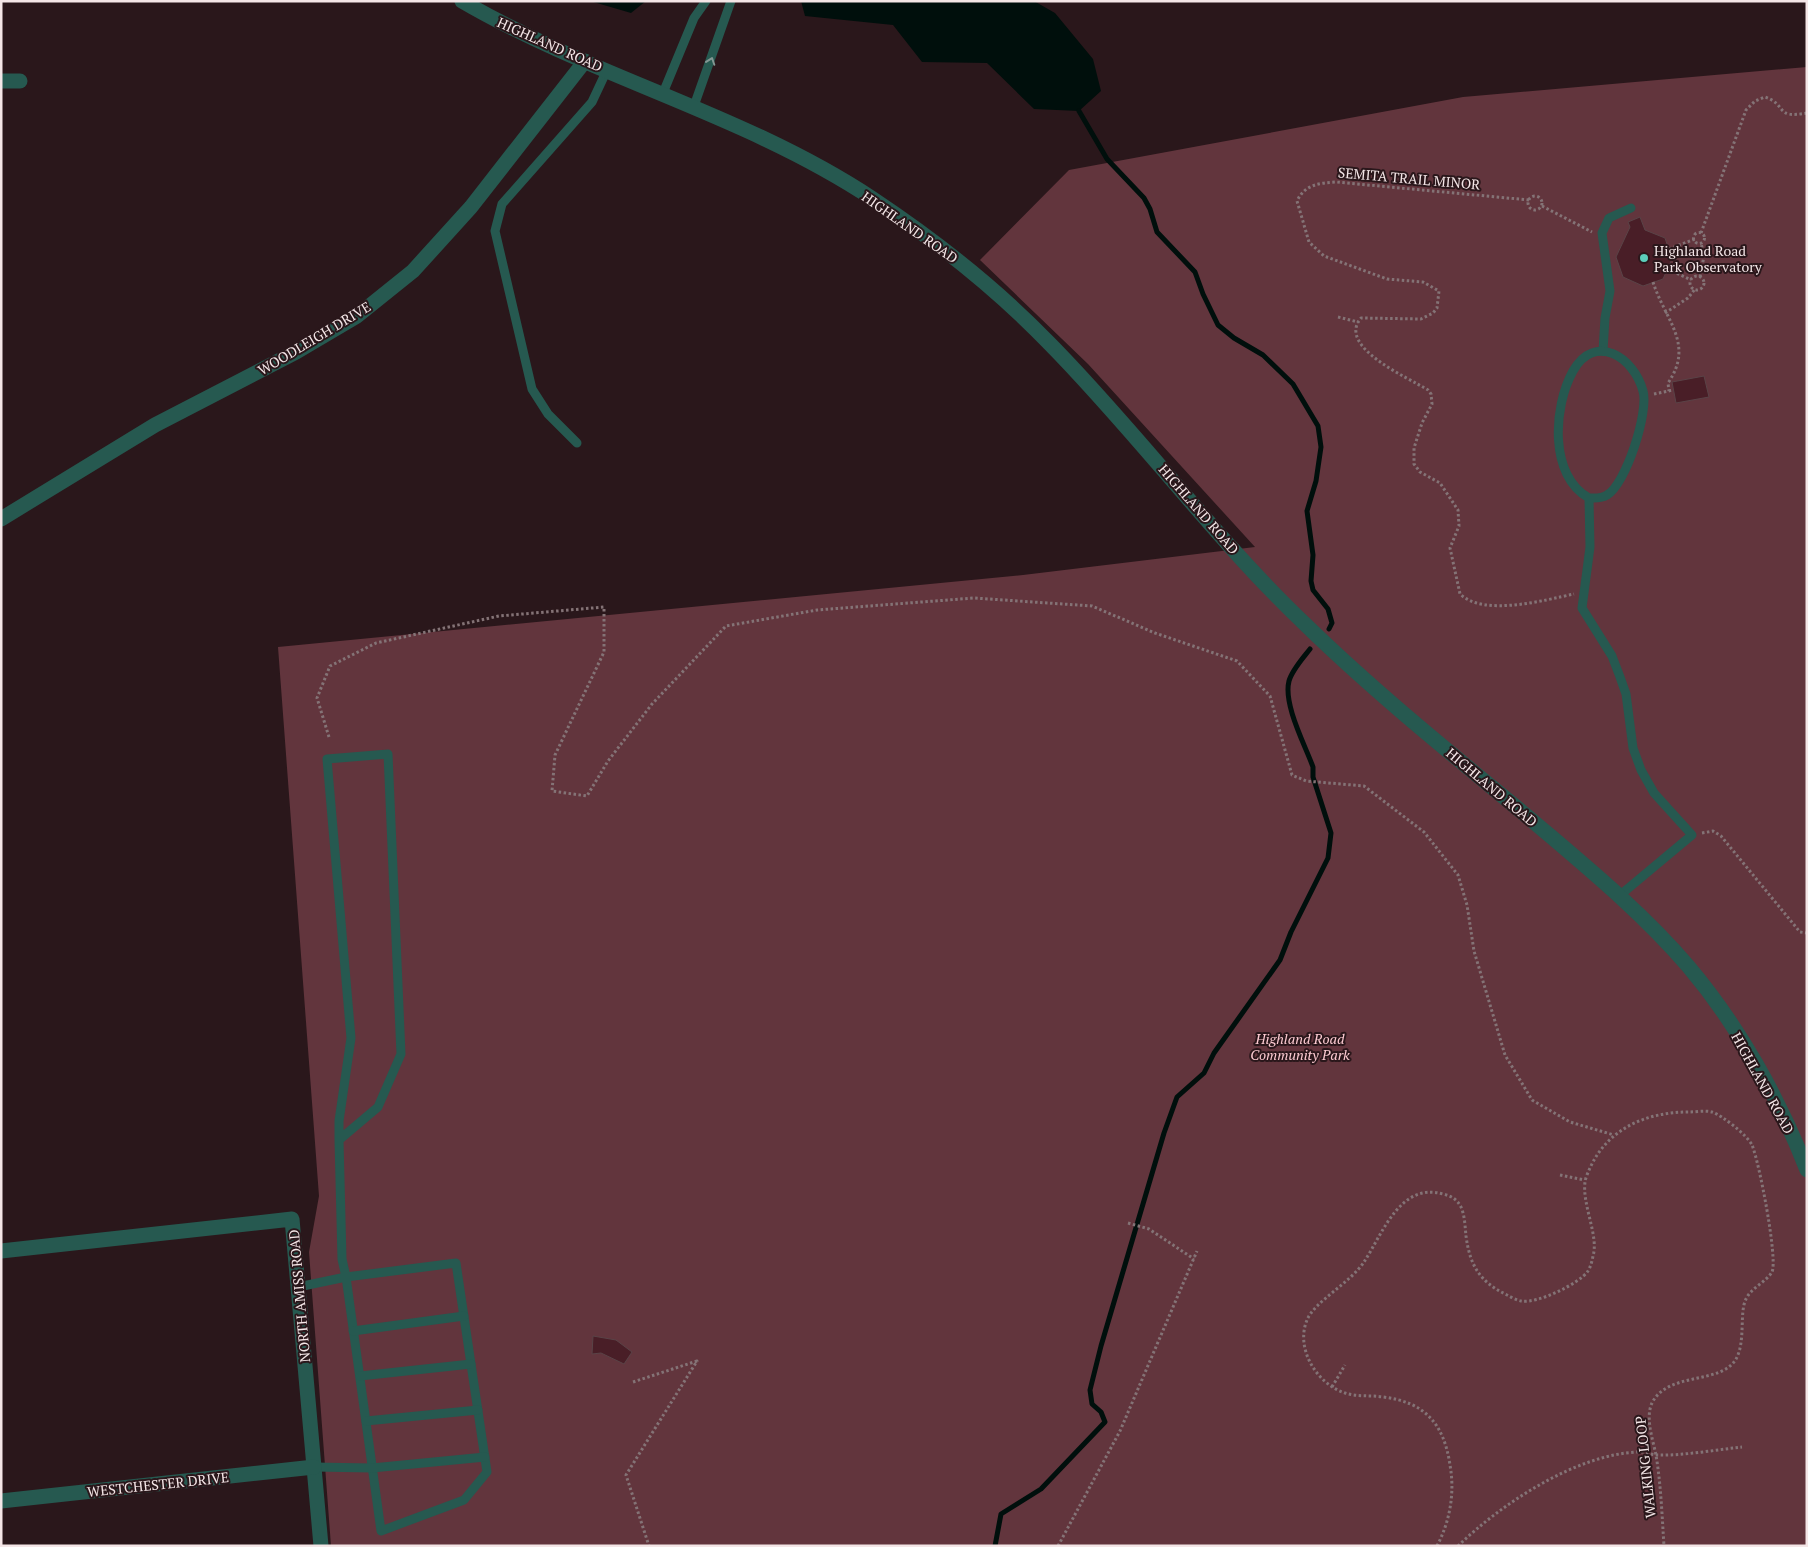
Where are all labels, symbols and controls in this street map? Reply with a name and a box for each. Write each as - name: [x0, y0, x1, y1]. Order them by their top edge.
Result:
- street label: HIGHLAND ROAD: [494, 12, 606, 76]
- one-way arrow: [706, 57, 716, 65]
- street label: SEMITA TRAIL MINOR: [1337, 162, 1481, 194]
- street label: HIGHLAND ROAD: [858, 187, 962, 267]
- place label: Highland Road Park Observatory: [1654, 241, 1763, 276]
- marker: Highland Road Park Observatory: [1638, 252, 1650, 264]
- street label: WOODLEIGH DRIVE: [254, 297, 374, 379]
- street label: HIGHLAND ROAD: [1155, 460, 1243, 558]
- street label: HIGHLAND ROAD: [1442, 743, 1542, 831]
- park label: Highland Road Community Park: [1250, 1029, 1350, 1064]
- street label: HIGHLAND ROAD: [1727, 1029, 1799, 1137]
- street label: NORTH AMISS ROAD: [284, 1229, 314, 1363]
- street label: WALKING LOOP: [1630, 1415, 1660, 1519]
- street label: WESTCHESTER DRIVE: [86, 1467, 230, 1501]

